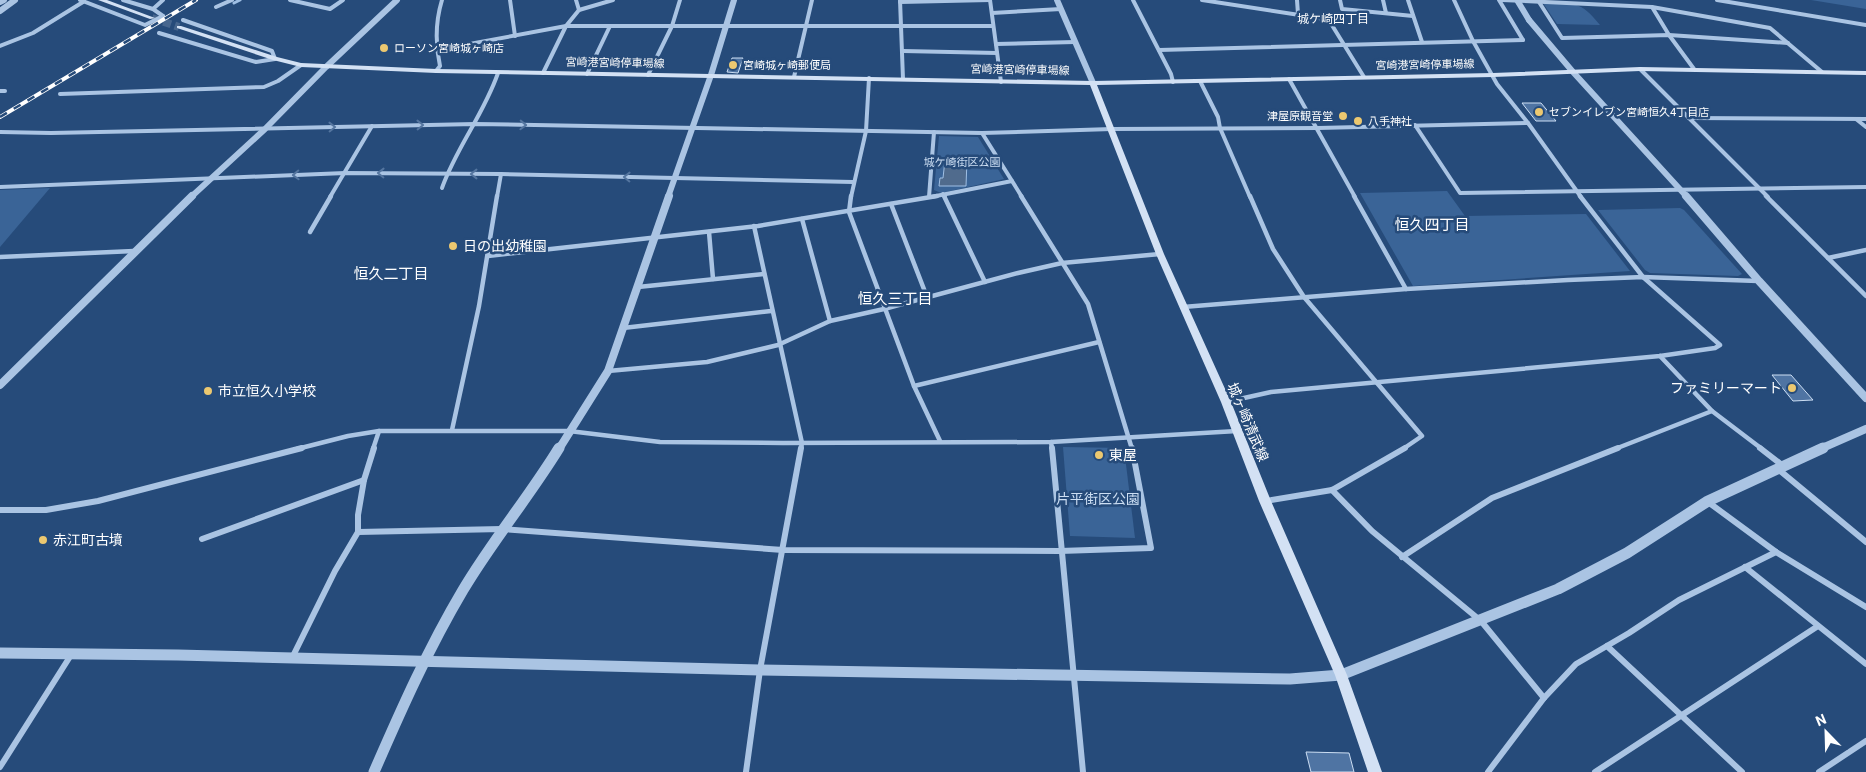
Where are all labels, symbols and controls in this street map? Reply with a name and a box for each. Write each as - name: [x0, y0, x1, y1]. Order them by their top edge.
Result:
- district label: 城ケ崎四丁目: [1297, 12, 1369, 26]
- marker: ローソン宮崎城ヶ崎店: [378, 42, 390, 54]
- place label: ローソン宮崎城ヶ崎店: [394, 42, 504, 55]
- street label: 宮崎港宮崎停車場線: [565, 56, 665, 70]
- street label: 宮崎港宮崎停車場線: [1375, 58, 1475, 72]
- marker: 宮崎城ヶ崎郵便局: [727, 59, 739, 71]
- place label: 宮崎城ヶ崎郵便局: [743, 59, 831, 72]
- street label: 宮崎港宮崎停車場線: [970, 63, 1070, 77]
- marker: セブンイレブン宮崎恒久4丁目店: [1533, 106, 1545, 118]
- place label: セブンイレブン宮崎恒久4丁目店: [1549, 106, 1709, 119]
- place label: 津屋原観音堂: [1267, 110, 1333, 123]
- marker: 津屋原観音堂: [1337, 110, 1349, 122]
- marker: 八手神社: [1352, 115, 1364, 127]
- place label: 八手神社: [1368, 115, 1412, 128]
- one-way arrow: [417, 120, 425, 130]
- one-way arrow: [520, 120, 528, 131]
- one-way arrow: [328, 122, 336, 132]
- park label: 城ケ崎街区公園: [924, 156, 1001, 169]
- one-way arrow: [377, 168, 384, 178]
- one-way arrow: [470, 169, 478, 179]
- one-way arrow: [292, 170, 300, 180]
- one-way arrow: [622, 172, 630, 182]
- district label: 恒久四丁目: [1394, 216, 1470, 234]
- place label: 日の出幼稚園: [463, 238, 547, 254]
- marker: 日の出幼稚園: [447, 240, 459, 252]
- district label: 恒久二丁目: [353, 265, 429, 283]
- district label: 恒久三丁目: [857, 290, 933, 308]
- street label: 城ヶ崎清武線: [1224, 380, 1272, 464]
- place label: ファミリーマート: [1670, 380, 1782, 396]
- marker: ファミリーマート: [1786, 382, 1798, 394]
- place label: 市立恒久小学校: [218, 383, 316, 399]
- marker: 市立恒久小学校: [202, 385, 214, 397]
- place label: 東屋: [1109, 447, 1137, 463]
- marker: 東屋: [1093, 449, 1105, 461]
- park label: 片平街区公園: [1056, 491, 1140, 507]
- place label: 赤江町古墳: [53, 532, 123, 548]
- marker: 赤江町古墳: [37, 534, 49, 546]
- north arrow: [1801, 707, 1851, 757]
- text: N: [1813, 711, 1829, 729]

